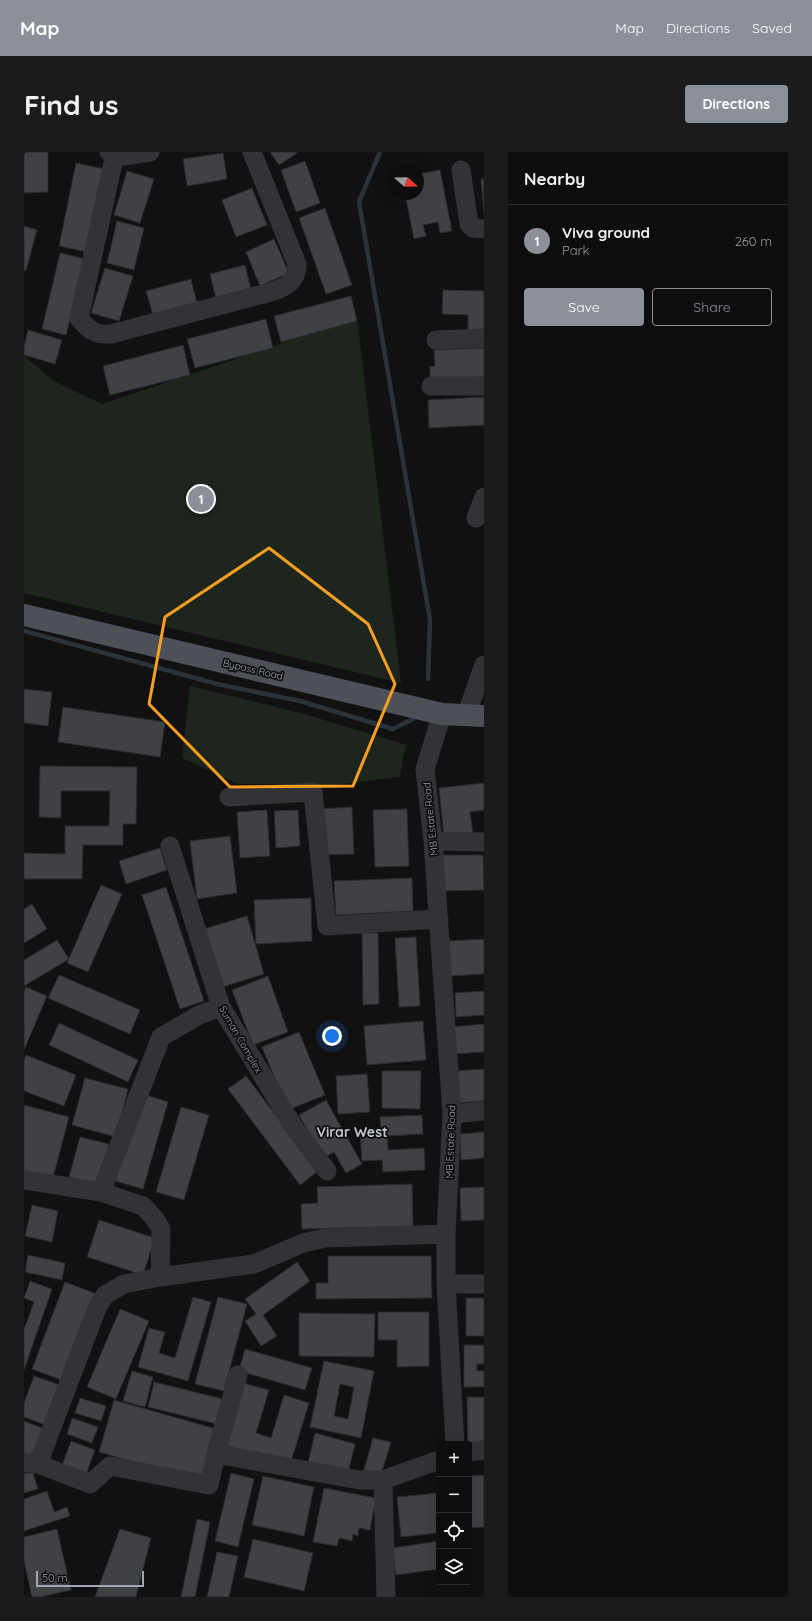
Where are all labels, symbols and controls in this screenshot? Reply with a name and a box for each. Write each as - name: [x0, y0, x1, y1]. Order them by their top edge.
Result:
- text: Map: [20, 16, 59, 40]
- text: Map: [615, 19, 644, 37]
- text: Directions: [666, 19, 730, 37]
- text: Saved: [752, 19, 792, 37]
- button: Directions: [685, 85, 788, 123]
- text: Find us: [24, 87, 118, 122]
- north arrow: [388, 164, 424, 200]
- text: Nearby: [524, 168, 585, 189]
- text: Viva ground: [562, 223, 650, 242]
- text: 1: [534, 233, 540, 249]
- text: 260 m: [735, 233, 772, 249]
- text: Park: [562, 242, 590, 258]
- button: Save: [524, 288, 644, 326]
- button: Share: [652, 288, 772, 326]
- pin: 1: [188, 484, 214, 514]
- street label: Bypass Road: [222, 656, 284, 683]
- street label: MB Estate Road: [420, 782, 441, 856]
- street label: Suman Complex: [216, 1003, 265, 1075]
- your location: [322, 1026, 342, 1046]
- street label: MB Estate Road: [443, 1105, 458, 1179]
- district label: Virar West: [316, 1123, 388, 1141]
- map controls: [436, 1441, 472, 1585]
- button: +: [436, 1441, 472, 1477]
- button: −: [436, 1477, 472, 1513]
- button: locate: [436, 1513, 472, 1549]
- button: layers: [436, 1549, 472, 1585]
- scale bar: [36, 1569, 144, 1588]
- text: 50 m: [42, 1571, 68, 1585]

